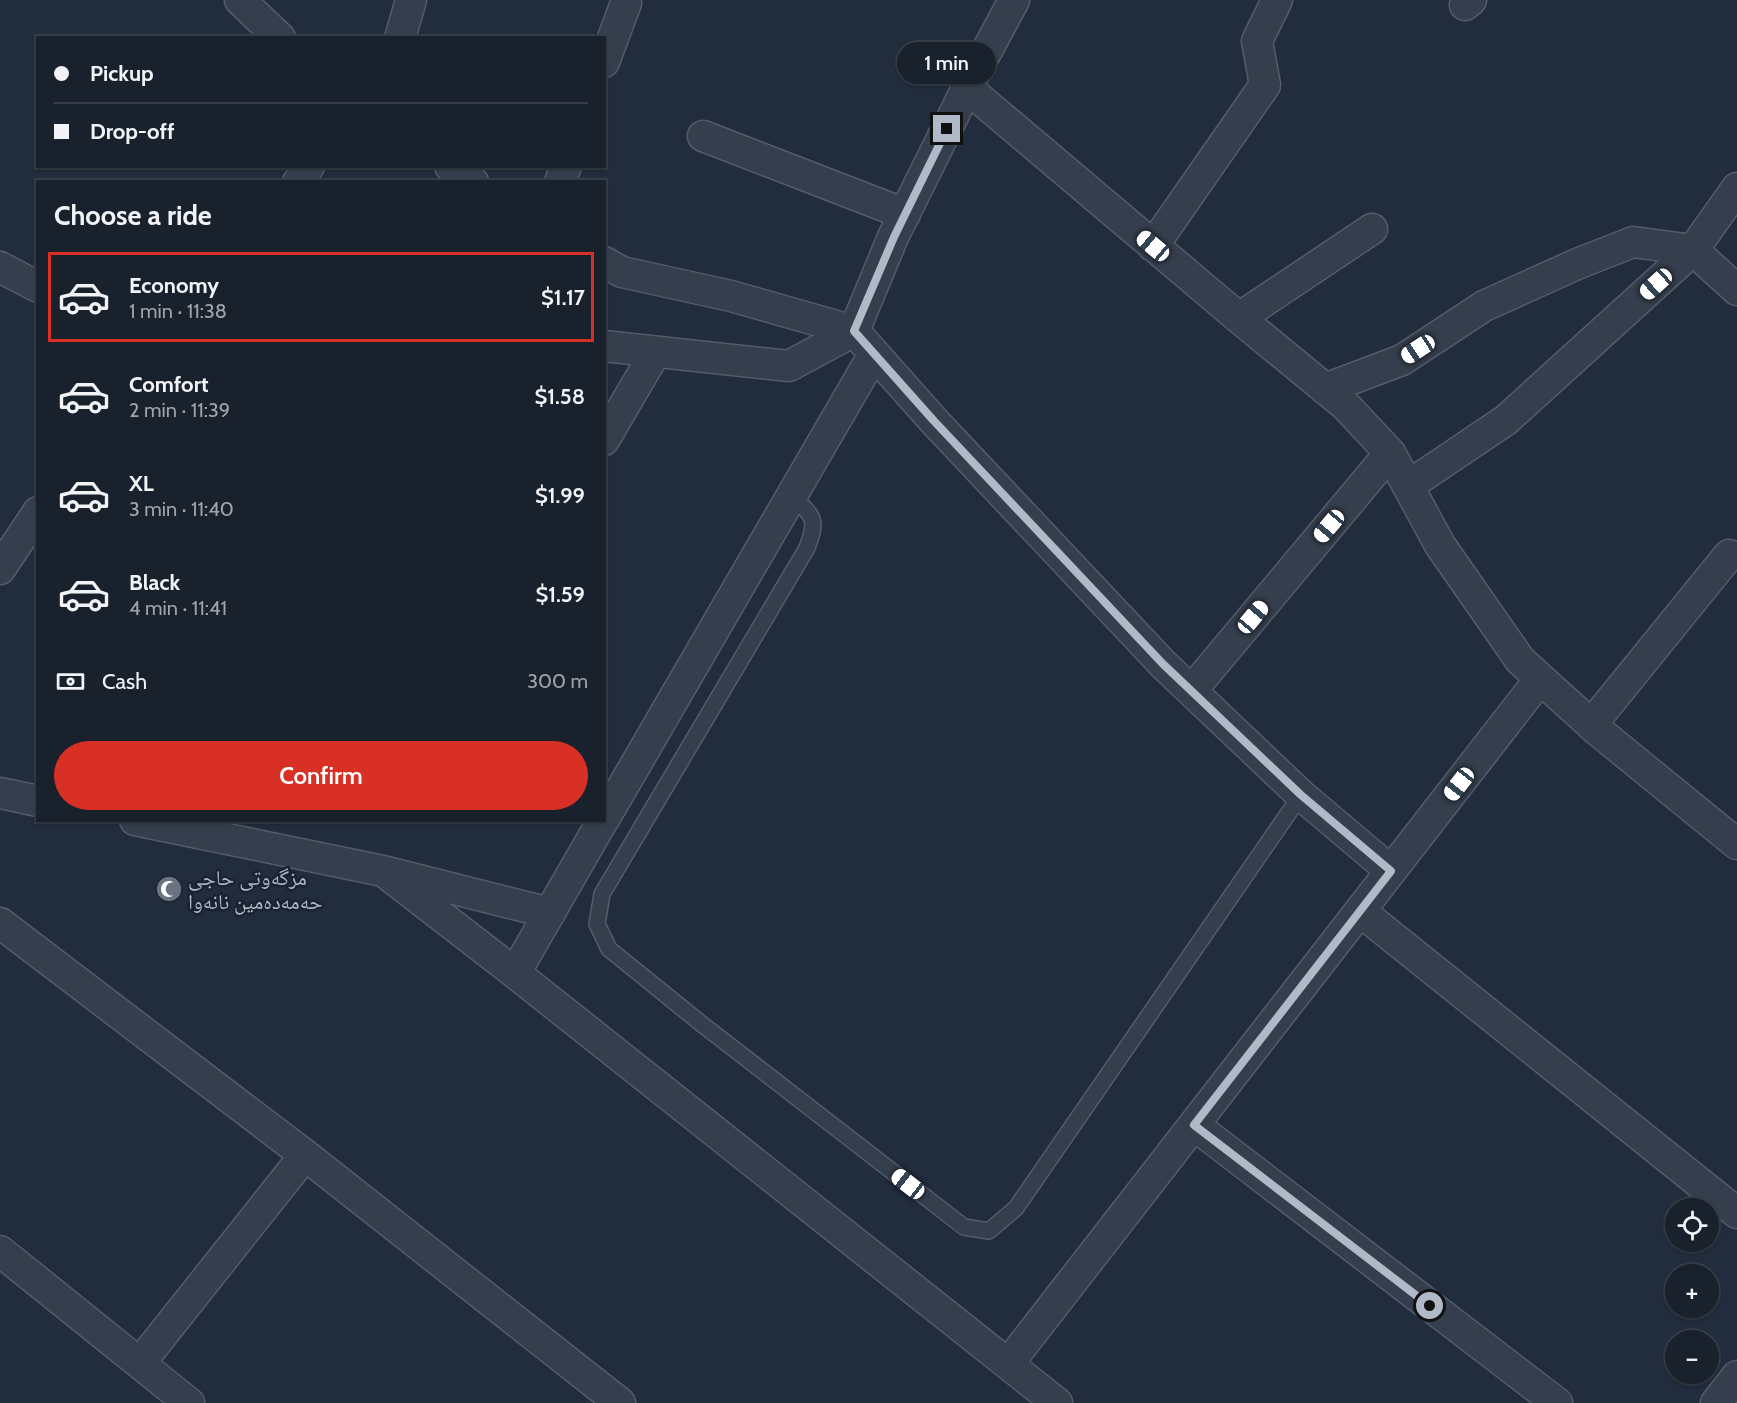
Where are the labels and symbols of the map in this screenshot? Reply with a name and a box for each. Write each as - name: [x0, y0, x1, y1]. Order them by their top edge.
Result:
- callout: 1 min: [898, 42, 996, 84]
- route end: [933, 115, 960, 142]
- car: [1133, 228, 1173, 264]
- car: [1637, 265, 1675, 303]
- car: [1398, 332, 1438, 366]
- car: [1311, 506, 1347, 546]
- car: [1235, 597, 1271, 637]
- car: [1441, 764, 1477, 804]
- place label: مزگەوتی حاجی حەمەدەمین نانەوا: [188, 865, 323, 915]
- mosque icon: مزگەوتی حاجی حەمەدەمین نانەوا: [154, 874, 184, 904]
- car: [888, 1166, 928, 1202]
- route start: [1416, 1292, 1443, 1319]

